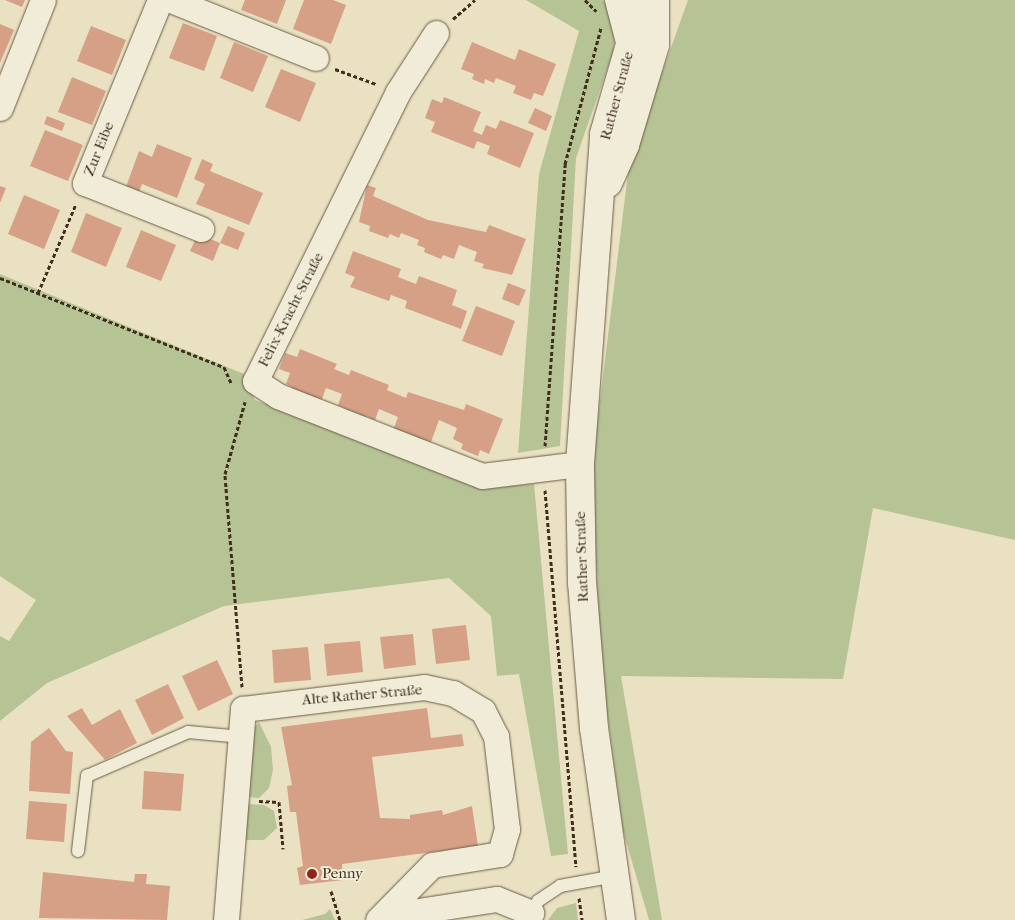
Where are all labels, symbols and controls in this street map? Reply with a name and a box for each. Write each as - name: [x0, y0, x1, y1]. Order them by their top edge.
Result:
- street label: Rather Straße: [597, 50, 637, 142]
- street label: Zur Eibe: [80, 119, 118, 179]
- street label: Felix-Kracht-Straße: [254, 250, 328, 370]
- street label: Rather Straße: [571, 511, 593, 603]
- street label: Alte Rather Straße: [301, 681, 423, 709]
- place label: Penny: [322, 865, 363, 883]
- marker: Penny: [306, 868, 318, 880]

